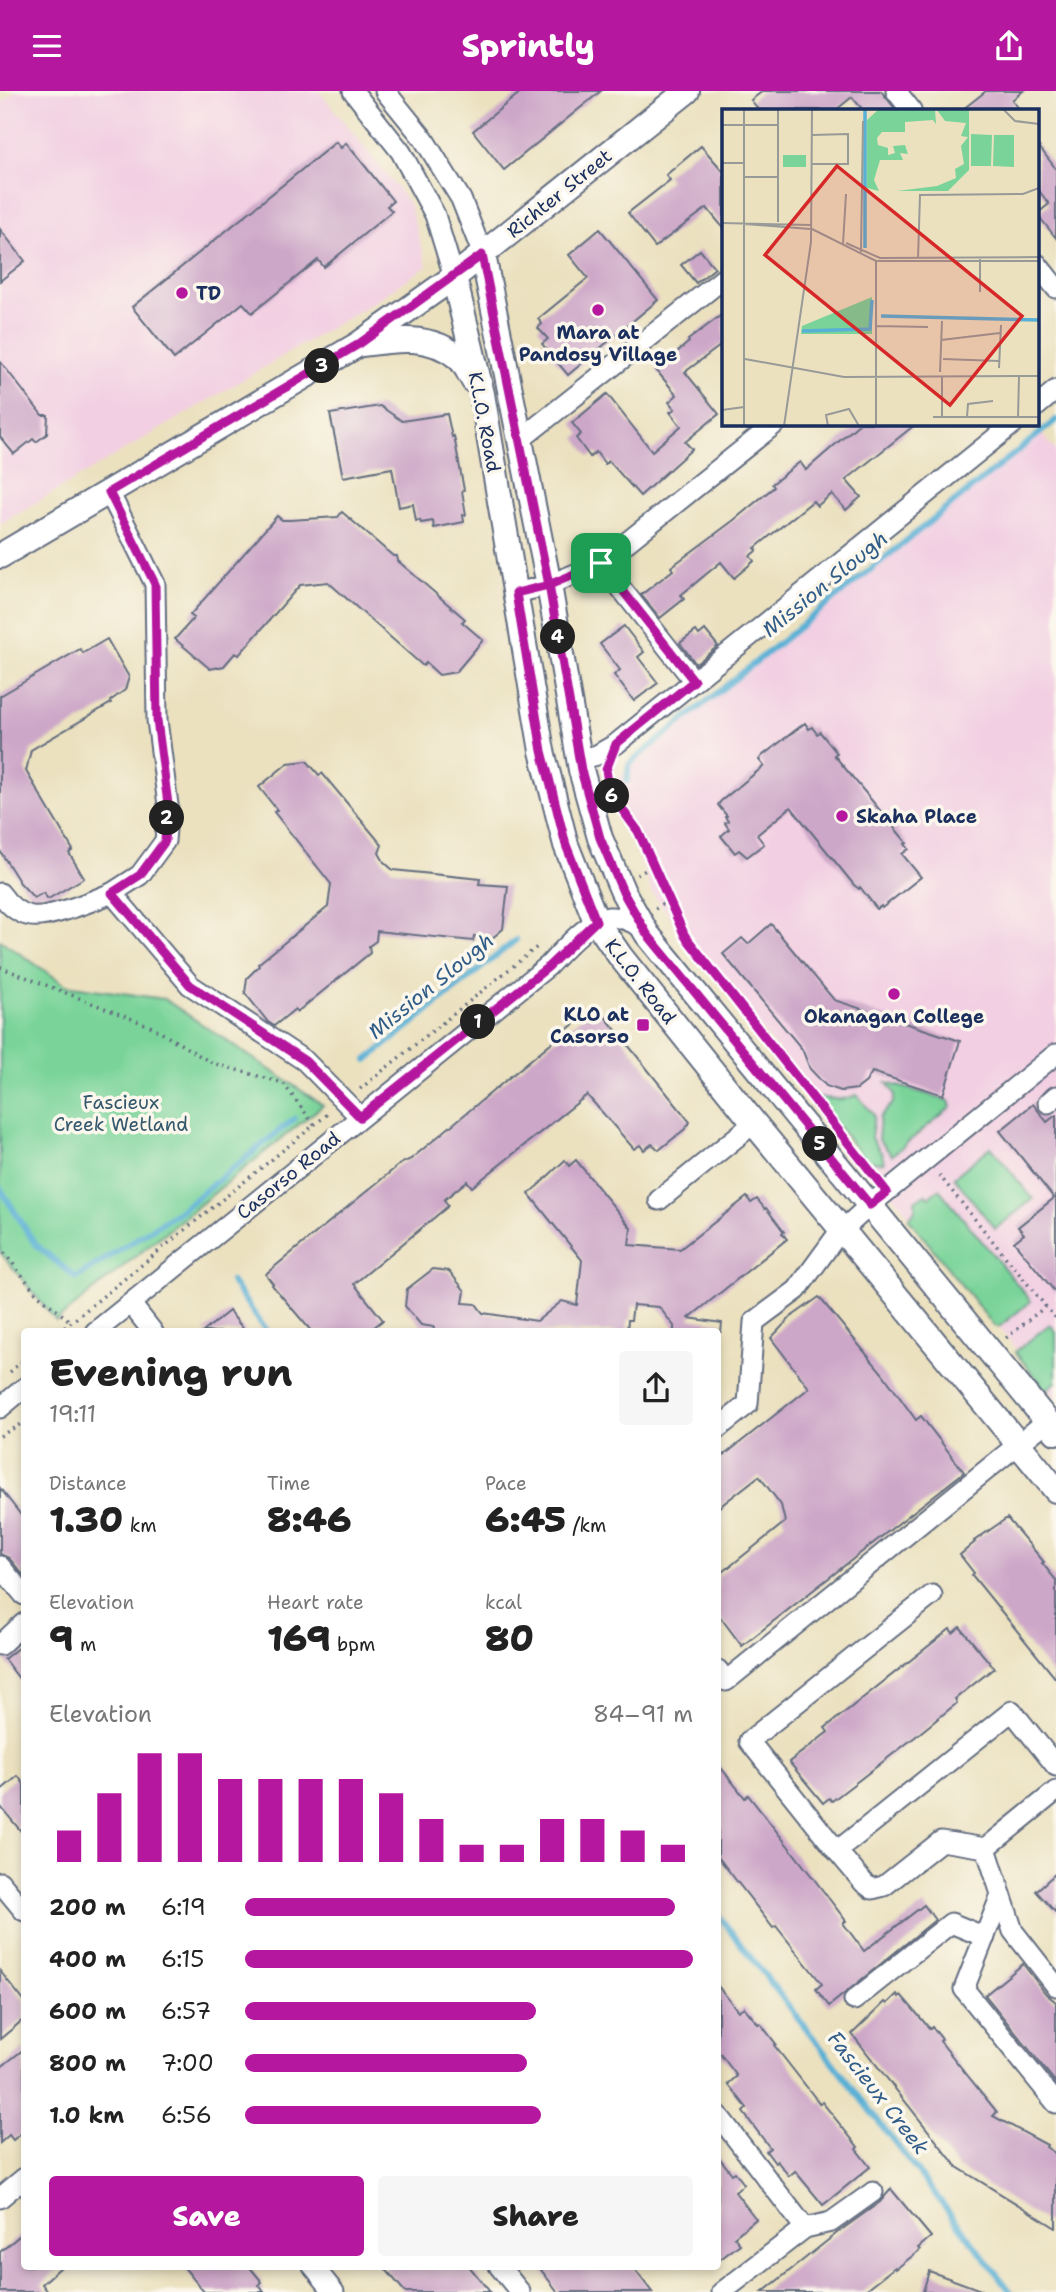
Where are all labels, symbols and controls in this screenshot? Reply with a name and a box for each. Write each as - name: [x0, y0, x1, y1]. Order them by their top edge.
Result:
- text: Sprintly: [461, 24, 595, 67]
- icon: menu: [28, 27, 66, 65]
- icon: share: [990, 27, 1028, 65]
- inset map: [722, 109, 1038, 425]
- street label: Richter Street: [502, 143, 617, 243]
- place label: TD: [196, 281, 221, 306]
- marker: TD: [174, 285, 190, 301]
- marker: Mara at Pandosy Village: [590, 302, 606, 318]
- place label: Mara at Pandosy Village: [519, 320, 677, 367]
- pin: 3: [304, 349, 340, 383]
- text: 3: [315, 353, 328, 378]
- street label: K.L.O. Road: [463, 370, 507, 475]
- water label: Mission Slough: [756, 525, 894, 643]
- pin: [571, 533, 631, 593]
- icon: arrive: [582, 544, 620, 582]
- pin: 4: [540, 619, 576, 655]
- text: 4: [551, 624, 564, 649]
- pin: 6: [594, 779, 630, 813]
- text: 6: [605, 783, 618, 808]
- pin: 2: [150, 801, 184, 835]
- place label: Skaha Place: [856, 804, 977, 829]
- text: 2: [160, 805, 173, 830]
- marker: Skaha Place: [834, 808, 850, 824]
- water label: Mission Slough: [362, 927, 500, 1045]
- street label: K.L.O. Road: [599, 933, 682, 1029]
- marker: Okanagan College: [886, 986, 902, 1002]
- place label: KLO at Casorso: [550, 1002, 629, 1049]
- place label: Okanagan College: [804, 1004, 984, 1029]
- pin: 1: [461, 1005, 496, 1039]
- text: 1: [473, 1009, 482, 1034]
- marker: KLO at Casorso: [635, 1017, 651, 1033]
- park label: Fascieux Creek Wetland: [54, 1090, 188, 1137]
- street label: Casorso Road: [231, 1126, 345, 1225]
- pin: 5: [802, 1127, 838, 1161]
- text: 5: [814, 1131, 825, 1156]
- text: Evening run: [49, 1347, 292, 1398]
- button: share: [619, 1351, 693, 1425]
- text: 19:11: [49, 1399, 96, 1429]
- text: Distance: [49, 1471, 127, 1496]
- text: Time: [267, 1471, 311, 1496]
- text: Pace: [485, 1471, 527, 1496]
- text: 1.30: [49, 1496, 123, 1543]
- text: 8:46: [267, 1496, 352, 1543]
- text: 6:45: [485, 1496, 566, 1543]
- text: km: [123, 1513, 157, 1538]
- text: /km: [566, 1513, 606, 1538]
- text: Elevation: [49, 1590, 134, 1615]
- text: Heart rate: [267, 1590, 364, 1615]
- text: kcal: [485, 1590, 522, 1615]
- text: 9: [49, 1615, 74, 1662]
- text: 169: [267, 1615, 331, 1662]
- text: 80: [485, 1615, 534, 1662]
- text: m: [74, 1632, 96, 1657]
- text: bpm: [331, 1632, 375, 1657]
- text: Elevation: [49, 1699, 152, 1729]
- text: 84–91 m: [593, 1699, 693, 1729]
- text: 200 m: [49, 1892, 126, 1922]
- text: 6:19: [161, 1892, 206, 1922]
- text: 400 m: [49, 1944, 126, 1974]
- text: 6:15: [161, 1944, 204, 1974]
- text: 600 m: [49, 1996, 126, 2026]
- text: 6:57: [161, 1996, 211, 2026]
- water label: Fascieux Creek: [821, 2025, 935, 2161]
- text: 800 m: [49, 2048, 126, 2078]
- text: 7:00: [161, 2048, 214, 2078]
- text: 1.0 km: [49, 2100, 124, 2130]
- text: 6:56: [161, 2100, 212, 2130]
- button: Save: [49, 2176, 364, 2256]
- button: Share: [378, 2176, 693, 2256]

